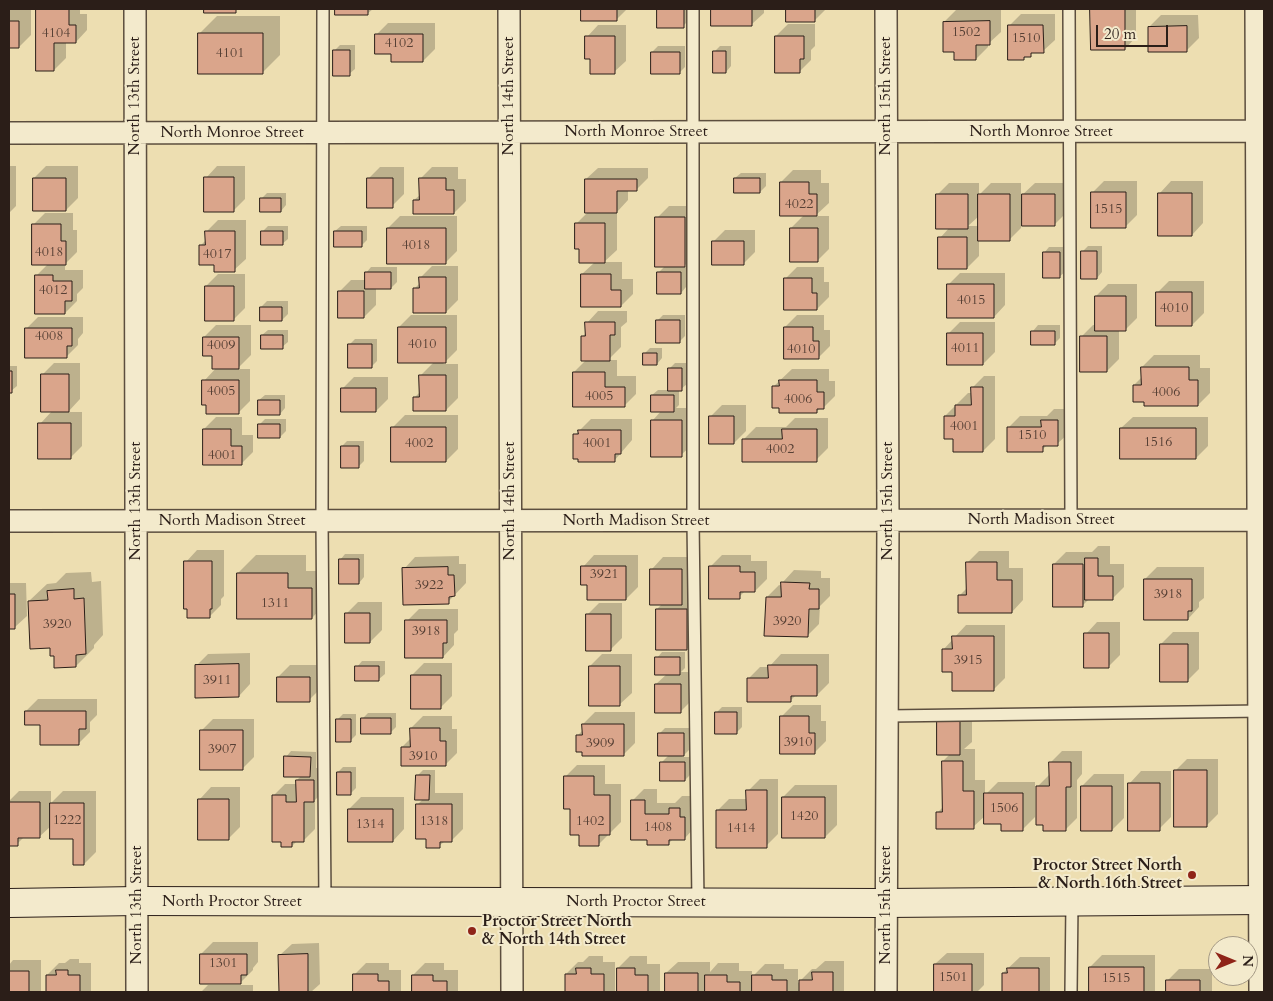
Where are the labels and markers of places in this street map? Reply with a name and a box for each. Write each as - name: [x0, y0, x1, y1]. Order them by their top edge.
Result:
- place label: Proctor Street North & North 16th Street: [1032, 856, 1182, 894]
- marker: Proctor Street North & North 16th Street: [1186, 869, 1198, 881]
- place label: Proctor Street North & North 14th Street: [482, 912, 632, 950]
- marker: Proctor Street North & North 14th Street: [466, 925, 478, 937]

